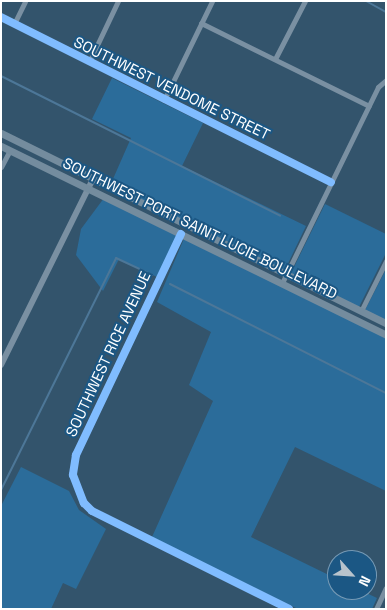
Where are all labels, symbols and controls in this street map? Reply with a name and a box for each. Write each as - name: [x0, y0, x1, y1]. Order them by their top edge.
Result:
- street label: SOUTHWEST VENDOME STREET: [71, 32, 273, 144]
- street label: SOUTHWEST PORT SAINT LUCIE BOULEVARD: [59, 153, 341, 303]
- street label: SOUTHWEST RICE AVENUE: [62, 268, 154, 440]
- north arrow: [327, 550, 377, 600]
- text: N: [354, 573, 375, 589]

